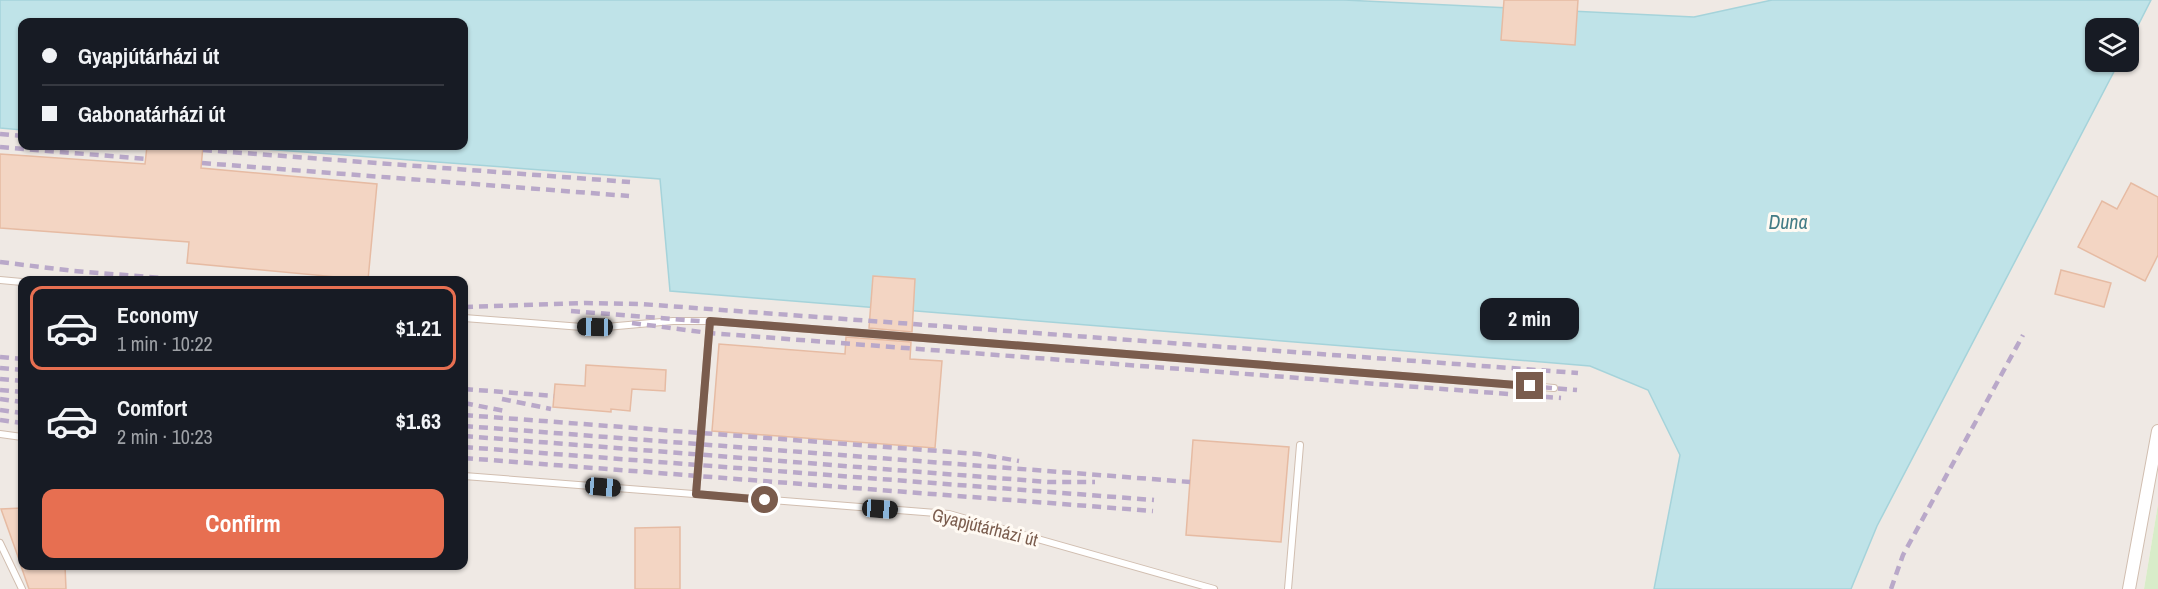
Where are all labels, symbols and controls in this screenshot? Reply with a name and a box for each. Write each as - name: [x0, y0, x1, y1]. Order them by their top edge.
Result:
- map controls: [2085, 18, 2139, 72]
- button: layers: [2085, 18, 2139, 72]
- text: Gyapjútárházi út: [78, 41, 219, 71]
- text: Gabonatárházi út: [78, 99, 225, 129]
- water label: Duna: [1768, 208, 1808, 235]
- callout: 2 min: [1480, 299, 1580, 341]
- text: Economy: [117, 300, 198, 330]
- icon: car: [45, 301, 99, 355]
- text: 2 min: [1508, 305, 1551, 332]
- text: $1.21: [396, 313, 441, 343]
- car: [577, 318, 613, 336]
- text: 1 min · 10:22: [117, 330, 213, 357]
- route end: [1516, 372, 1543, 399]
- text: Comfort: [117, 393, 187, 423]
- icon: car: [45, 394, 99, 448]
- text: $1.63: [396, 406, 441, 436]
- text: 2 min · 10:23: [117, 423, 213, 450]
- car: [584, 476, 622, 498]
- route start: [751, 486, 778, 513]
- button: Confirm: [42, 489, 444, 558]
- car: [861, 499, 899, 519]
- street label: Gyapjútárházi út: [929, 502, 1041, 552]

